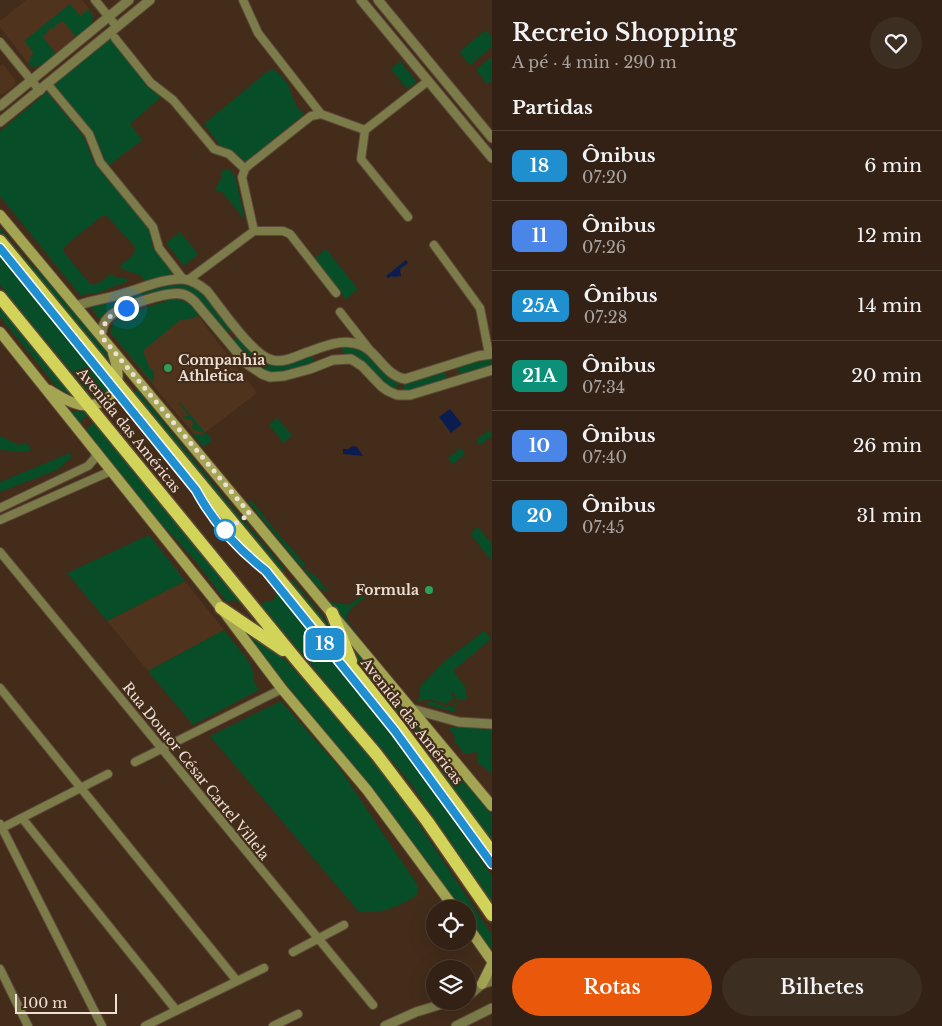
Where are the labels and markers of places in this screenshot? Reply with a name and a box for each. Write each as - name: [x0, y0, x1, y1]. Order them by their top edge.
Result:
- place label: Companhia Athletica: [177, 351, 265, 385]
- marker: Companhia Athletica: [162, 362, 174, 374]
- unlabelled marker: [214, 519, 236, 541]
- place label: Formula: [355, 581, 419, 599]
- marker: Formula: [423, 584, 435, 596]

